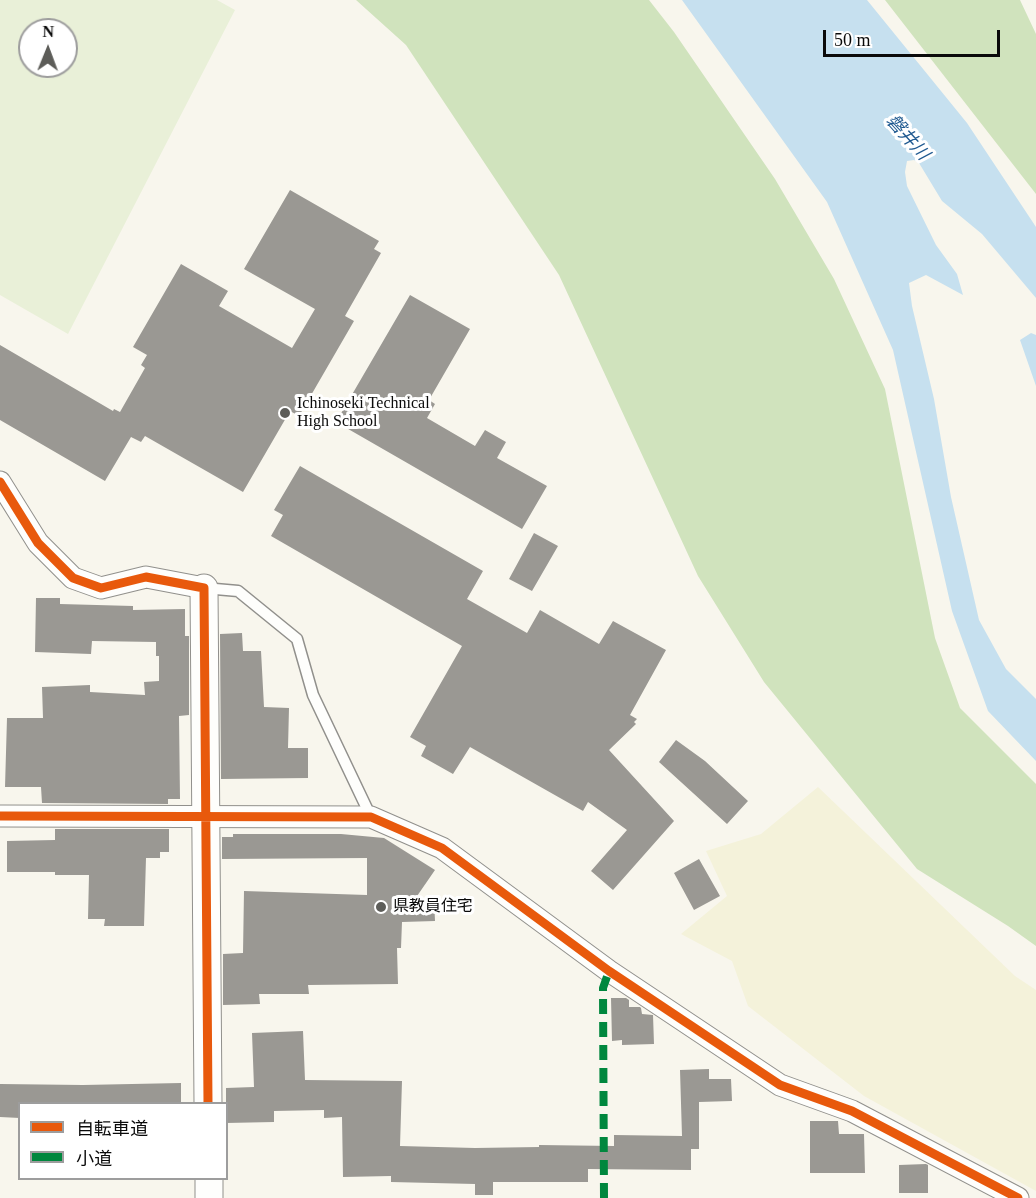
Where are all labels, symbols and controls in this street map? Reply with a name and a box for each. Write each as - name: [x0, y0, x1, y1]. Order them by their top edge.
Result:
- north arrow: [18, 18, 78, 78]
- scale bar: [826, 18, 1003, 56]
- text: N: [42, 23, 54, 40]
- text: 50 m: [834, 30, 871, 50]
- water label: 磐井川: [881, 111, 933, 165]
- place label: Ichinoseki Technical High School: [297, 394, 430, 432]
- marker: Ichinoseki Technical High School: [278, 406, 292, 420]
- place label: 県教員住宅: [393, 897, 473, 917]
- marker: 県教員住宅: [374, 900, 388, 914]
- legend: [18, 1102, 228, 1180]
- text: 自転車道: [76, 1119, 148, 1139]
- text: 小道: [76, 1149, 112, 1169]

